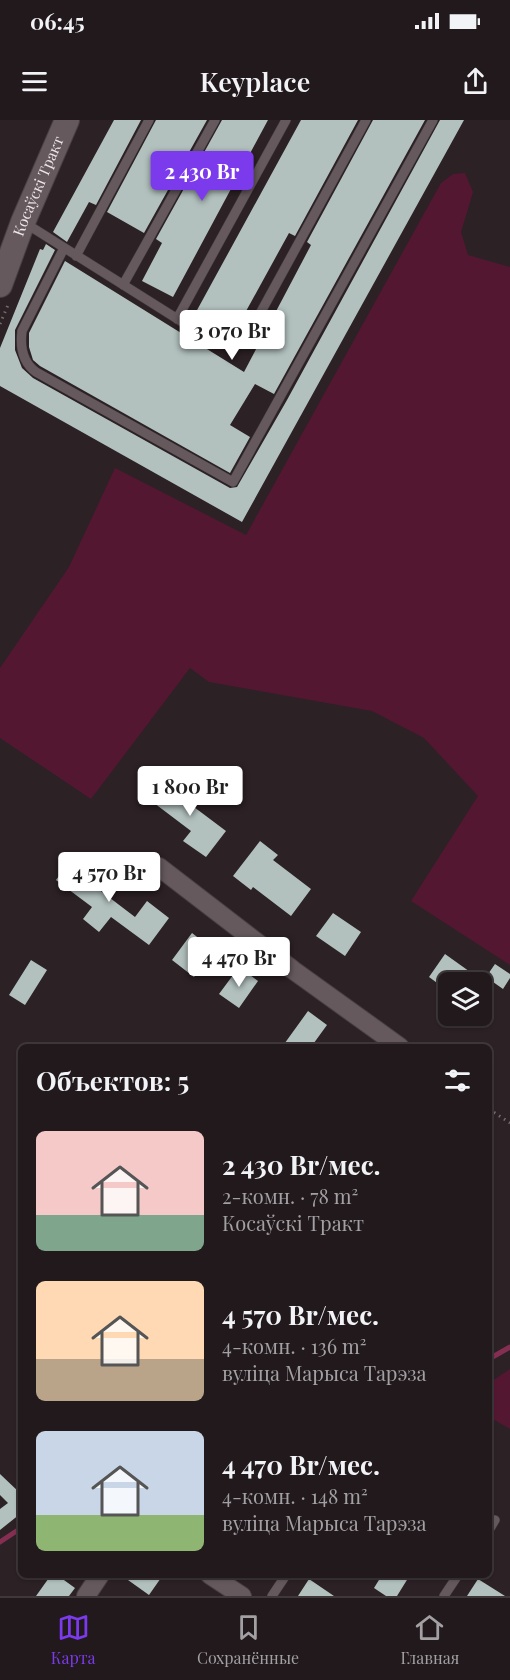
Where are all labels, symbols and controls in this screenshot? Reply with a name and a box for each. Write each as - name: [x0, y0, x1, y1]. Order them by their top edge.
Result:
- text: 06:45: [30, 6, 85, 36]
- text: Keyplace: [200, 63, 310, 99]
- icon: menu: [18, 65, 51, 98]
- icon: share: [459, 65, 492, 98]
- street label: Косаўскі Тракт: [8, 133, 68, 239]
- pin: 2 430 Br: [140, 151, 264, 202]
- text: 2 430 Br: [165, 157, 239, 184]
- pin: 3 070 Br: [170, 310, 294, 361]
- text: 3 070 Br: [194, 316, 270, 343]
- pin: 1 800 Br: [128, 766, 252, 817]
- text: 1 800 Br: [152, 772, 228, 799]
- pin: 4 570 Br: [47, 852, 171, 903]
- text: 4 570 Br: [72, 858, 146, 885]
- pin: 4 470 Br: [177, 937, 301, 988]
- text: 4 470 Br: [202, 943, 276, 970]
- map controls: [438, 972, 492, 1026]
- button: layers: [438, 972, 492, 1026]
- text: Объектов: 5: [36, 1063, 189, 1098]
- icon: filters: [441, 1064, 474, 1097]
- text: 2 430 Br/мес.: [222, 1147, 381, 1182]
- icon: home: [84, 1155, 156, 1227]
- text: 2-комн. · 78 m²: [222, 1182, 358, 1209]
- text: Косаўскі Тракт: [222, 1209, 364, 1236]
- text: 4 570 Br/мес.: [222, 1297, 379, 1332]
- icon: home: [84, 1305, 156, 1377]
- text: 4-комн. · 136 m²: [222, 1332, 367, 1359]
- text: вуліца Марыса Тарэза: [222, 1359, 427, 1386]
- text: 4 470 Br/мес.: [222, 1447, 380, 1482]
- icon: home: [84, 1455, 156, 1527]
- text: 4-комн. · 148 m²: [222, 1482, 368, 1509]
- text: вуліца Марыса Тарэза: [222, 1509, 427, 1536]
- tab: Карта: [51, 1611, 96, 1668]
- tab: Сохранённые: [197, 1611, 299, 1668]
- tab: Главная: [400, 1611, 459, 1668]

